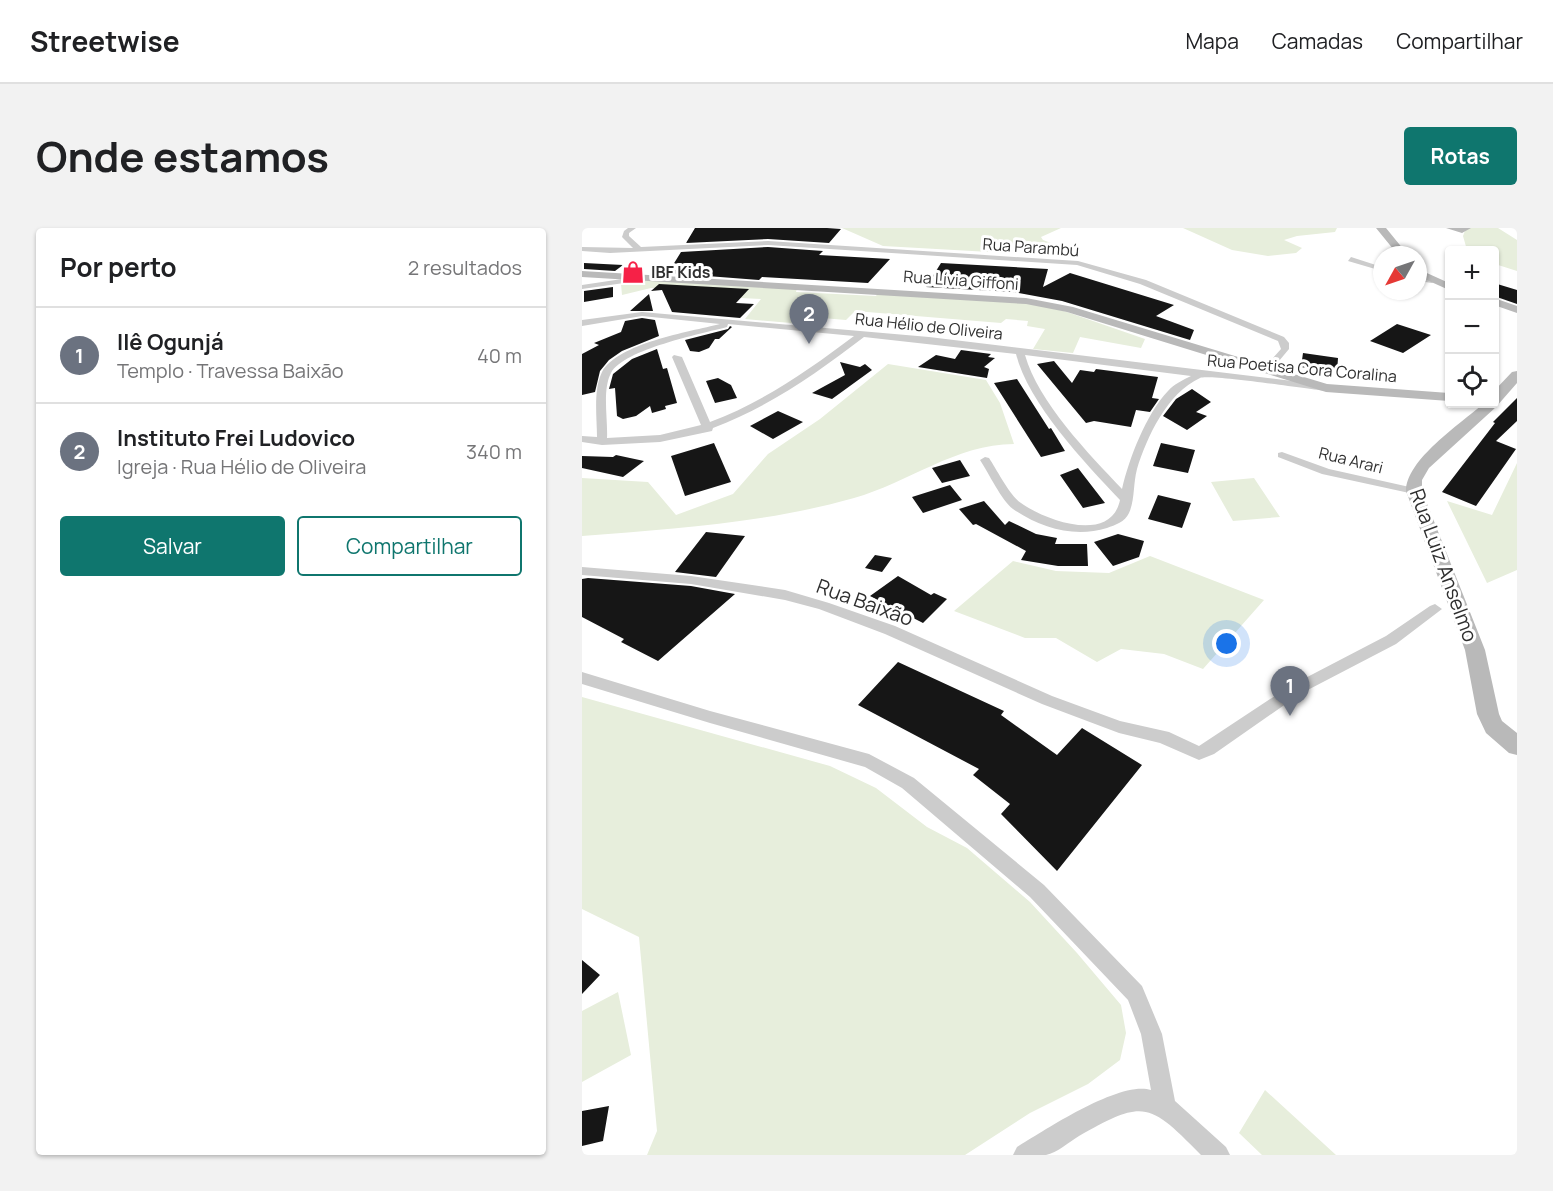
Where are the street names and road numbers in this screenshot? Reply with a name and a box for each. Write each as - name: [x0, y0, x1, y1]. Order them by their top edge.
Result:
- street label: Rua Parambú: [982, 233, 1080, 261]
- street label: Rua Lívia Giffoni: [903, 265, 1019, 295]
- street label: Rua Hélio de Oliveira: [854, 307, 1004, 345]
- street label: Rua Poetisa Cora Coralina: [1206, 349, 1398, 387]
- street label: Rua Arari: [1316, 441, 1386, 479]
- street label: Rua Luiz Anselmo: [1404, 485, 1484, 645]
- street label: Rua Baixão: [813, 572, 917, 632]

